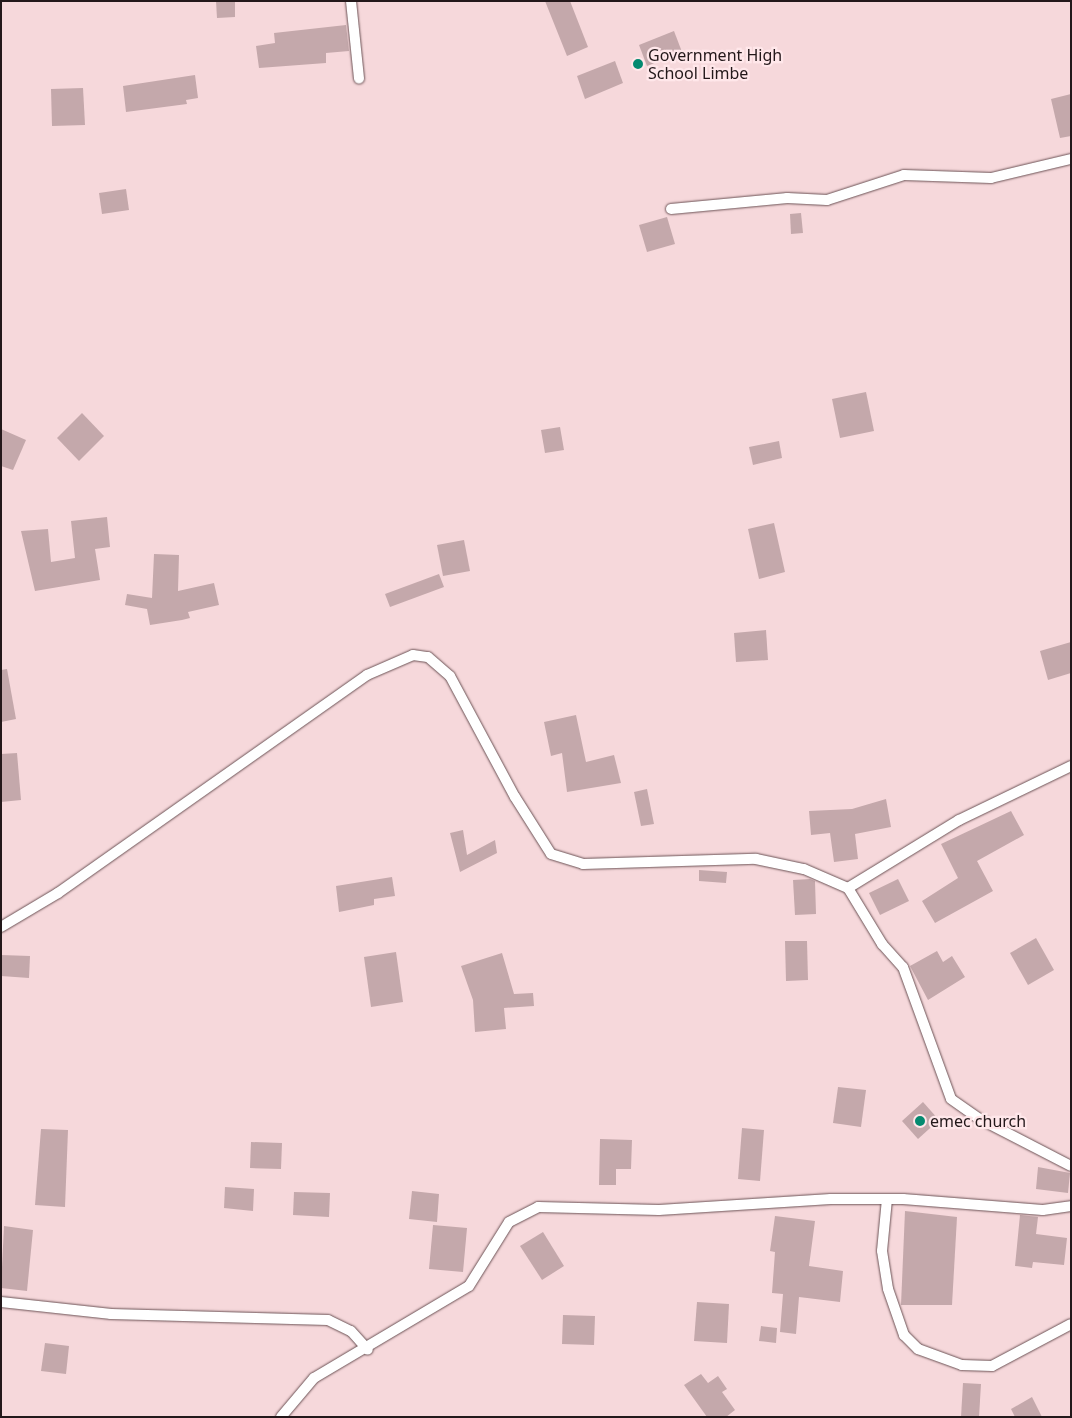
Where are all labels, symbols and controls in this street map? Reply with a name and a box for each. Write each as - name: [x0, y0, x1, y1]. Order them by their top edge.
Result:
- place label: Government High School Limbe: [648, 45, 782, 83]
- marker: Government High School Limbe: [632, 58, 644, 70]
- place label: emec church: [930, 1111, 1026, 1131]
- marker: emec church: [914, 1115, 926, 1127]

